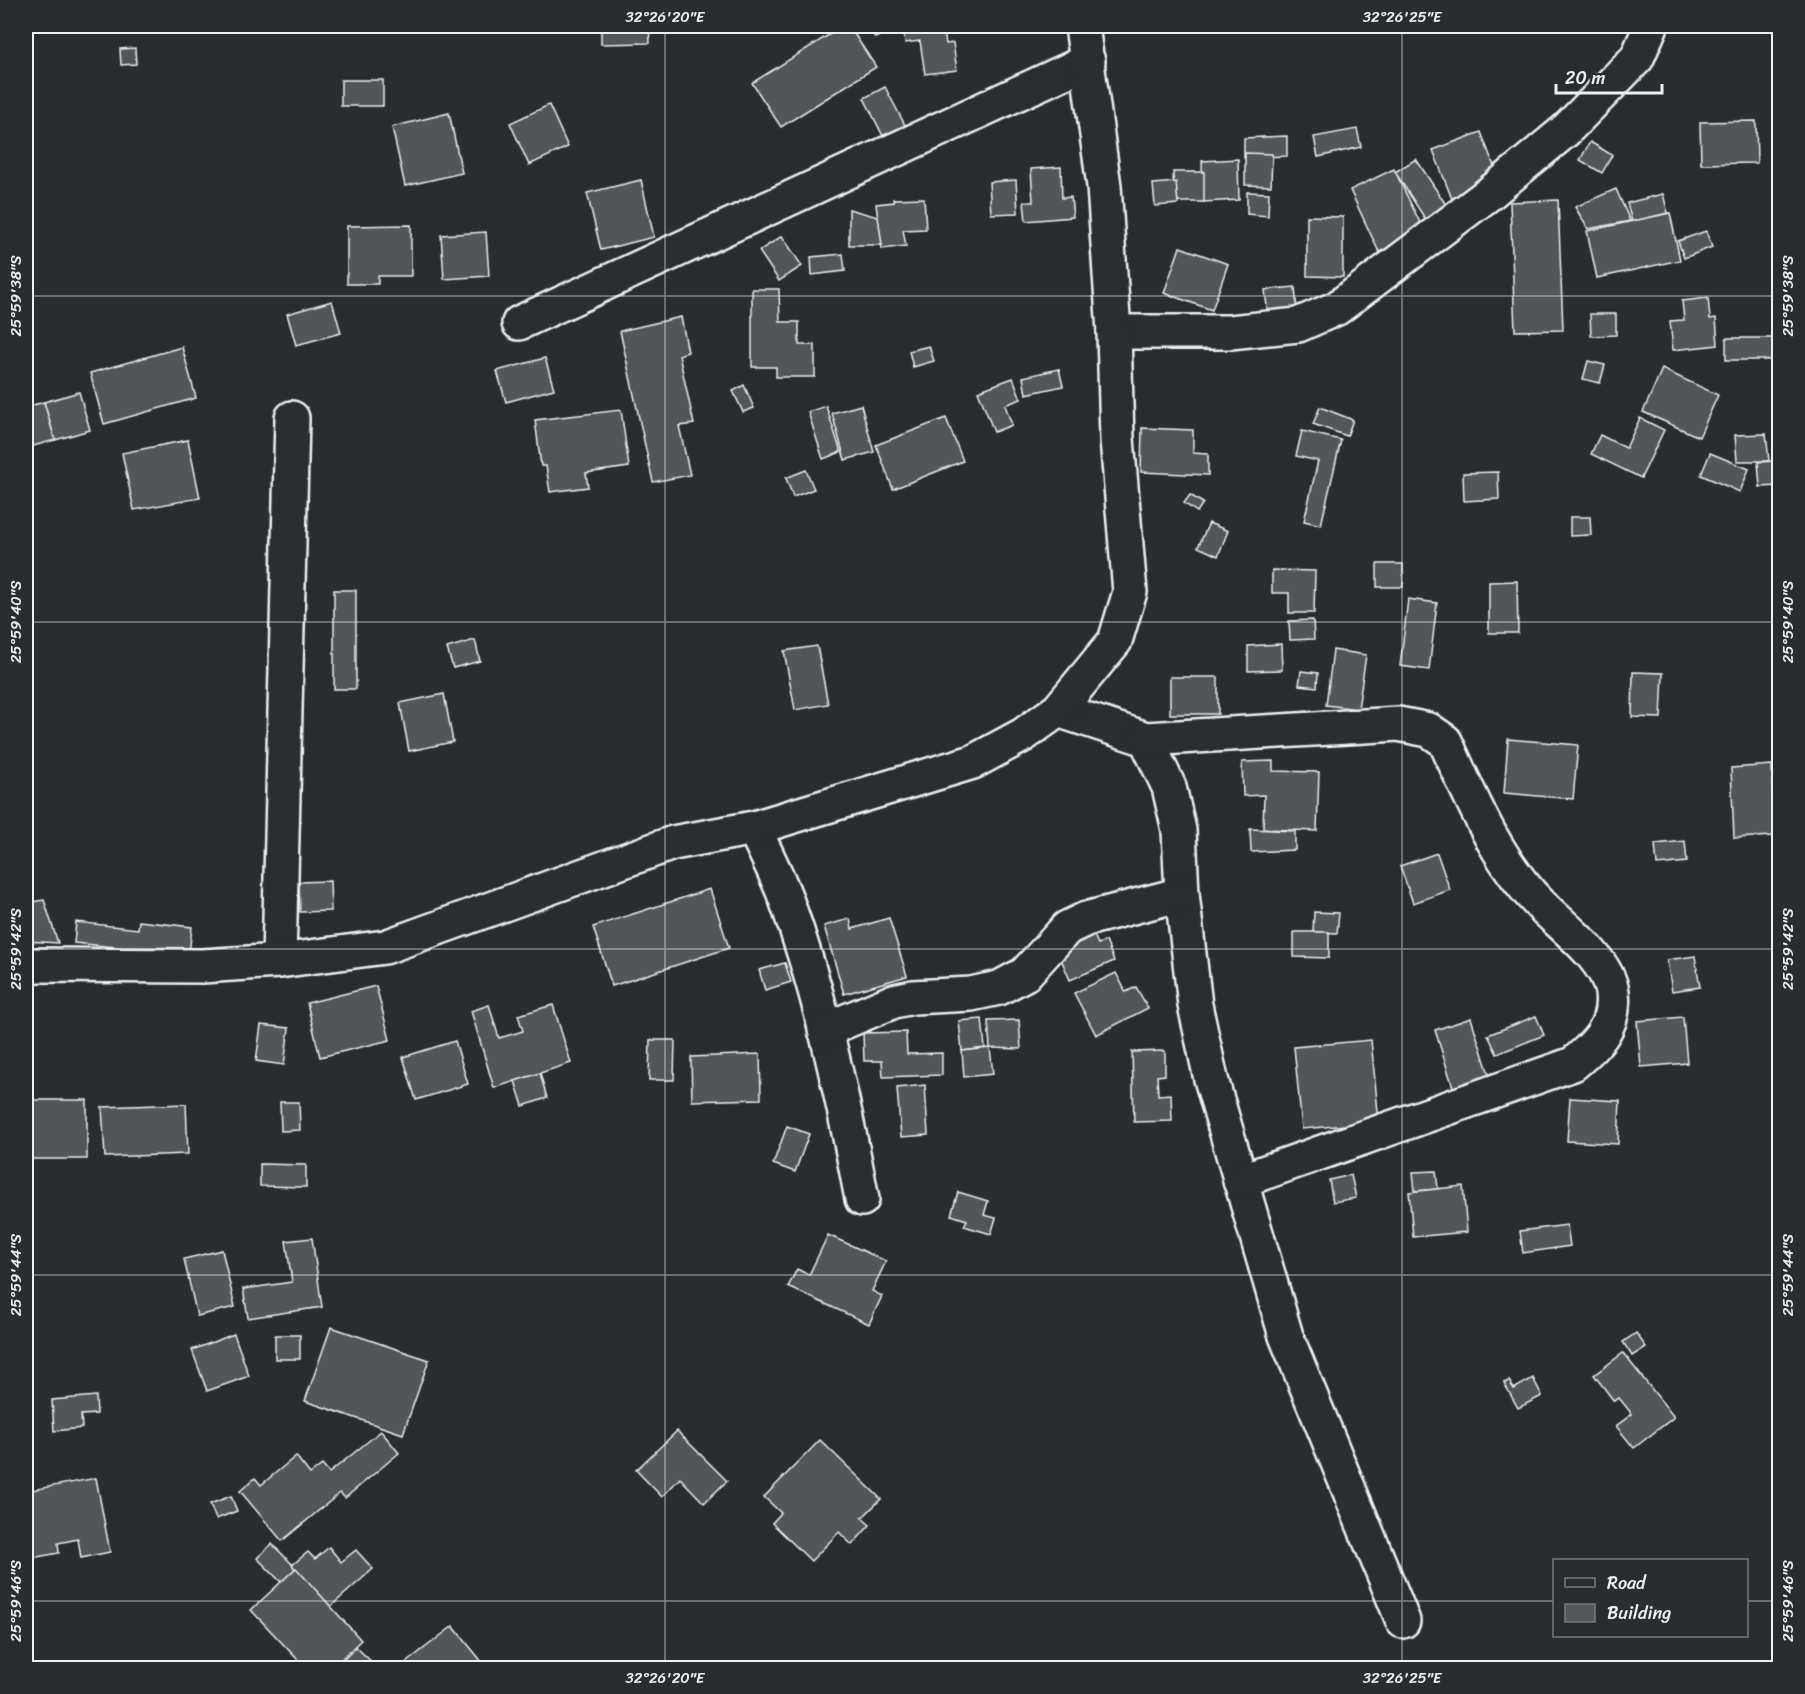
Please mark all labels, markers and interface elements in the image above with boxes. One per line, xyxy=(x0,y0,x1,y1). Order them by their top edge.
text: 32°26'20"E xyxy=(626,4,706,30)
text: 32°26'25"E xyxy=(1363,4,1443,30)
scale bar xyxy=(1556,57,1662,95)
text: 20 m xyxy=(1565,62,1605,94)
text: 25°59'38"S xyxy=(3,255,29,337)
text: 25°59'38"S xyxy=(1775,255,1801,337)
text: 25°59'40"S xyxy=(3,580,29,663)
text: 25°59'40"S xyxy=(1775,580,1801,663)
text: 25°59'42"S xyxy=(3,907,29,990)
text: 25°59'42"S xyxy=(1775,907,1801,990)
text: 25°59'44"S xyxy=(3,1233,29,1316)
text: 25°59'44"S xyxy=(1775,1233,1801,1316)
legend xyxy=(1553,1559,1748,1637)
text: 25°59'46"S xyxy=(3,1560,29,1642)
text: 25°59'46"S xyxy=(1775,1560,1801,1642)
text: Road xyxy=(1607,1567,1647,1599)
text: Building xyxy=(1607,1597,1671,1629)
text: 32°26'20"E xyxy=(626,1665,706,1691)
text: 32°26'25"E xyxy=(1363,1665,1443,1691)

